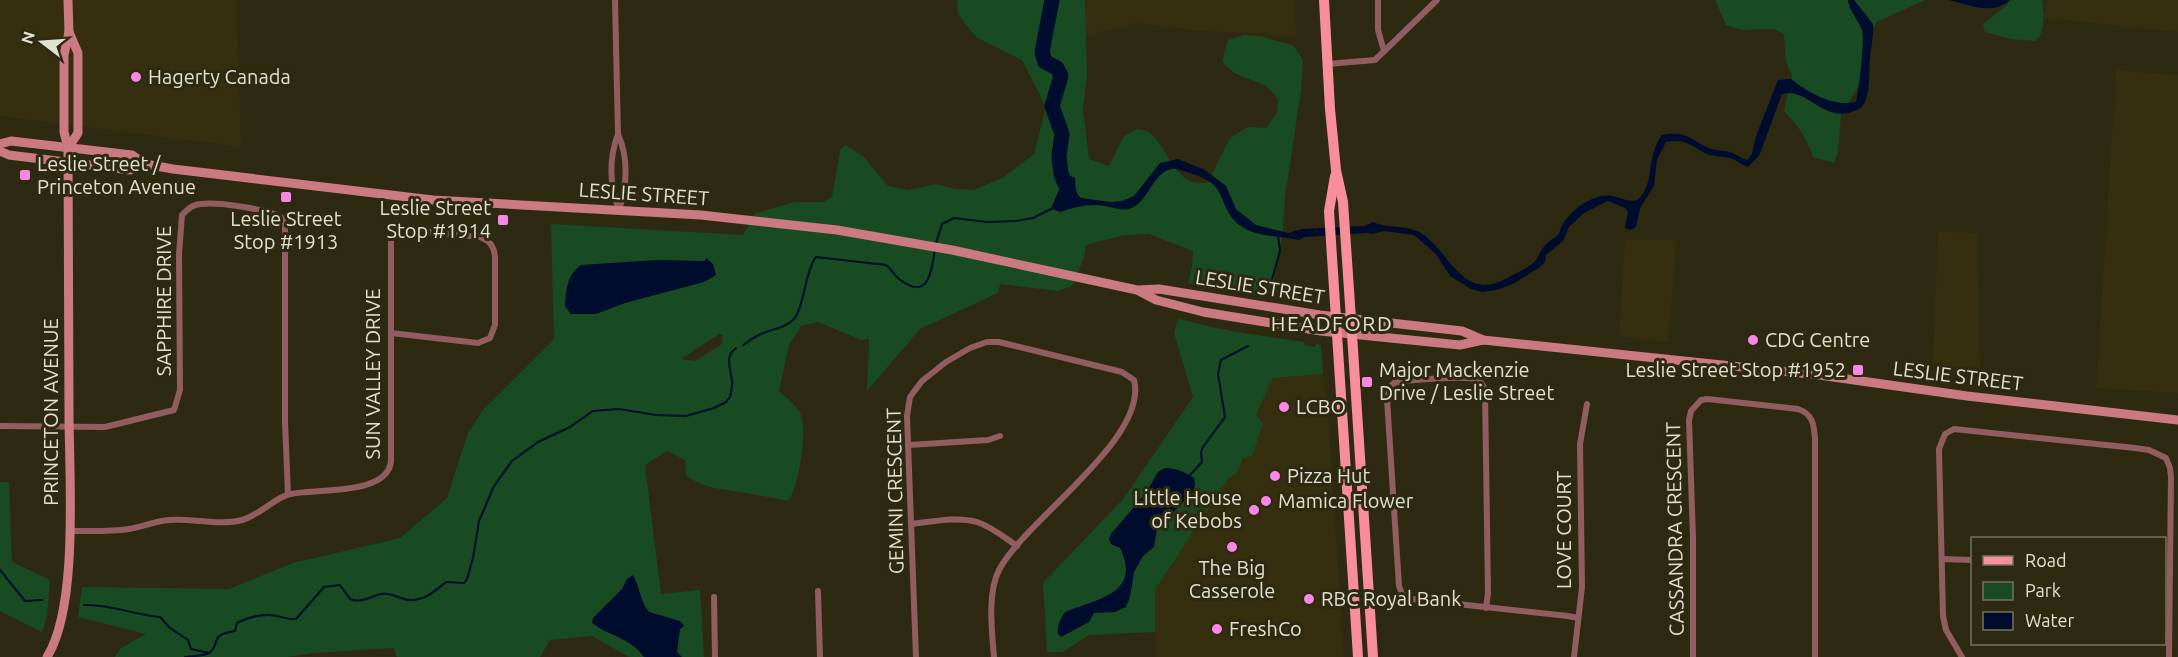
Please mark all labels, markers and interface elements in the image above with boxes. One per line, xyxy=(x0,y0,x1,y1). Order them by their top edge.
north arrow xyxy=(12,12,72,72)
text: N xyxy=(17,29,38,46)
place label: Hagerty Canada xyxy=(148,65,291,88)
marker: Hagerty Canada xyxy=(129,70,143,84)
place label: Leslie Street / Princeton Avenue xyxy=(37,152,196,198)
marker: Leslie Street / Princeton Avenue xyxy=(18,168,32,182)
street label: LESLIE STREET xyxy=(578,177,710,210)
marker: Leslie Street Stop #1913 xyxy=(279,190,293,204)
place label: Leslie Street Stop #1914 xyxy=(380,196,491,242)
place label: Leslie Street Stop #1913 xyxy=(230,207,342,253)
marker: Leslie Street Stop #1914 xyxy=(496,213,510,227)
street label: SAPPHIRE DRIVE xyxy=(152,226,175,376)
street label: LESLIE STREET xyxy=(1194,265,1326,308)
street label: SUN VALLEY DRIVE xyxy=(361,288,384,460)
district label: HEADFORD xyxy=(1271,311,1393,335)
street label: PRINCETON AVENUE xyxy=(39,318,62,506)
place label: CDG Centre xyxy=(1765,328,1870,351)
marker: CDG Centre xyxy=(1746,333,1760,347)
street label: LESLIE STREET xyxy=(1892,356,2024,395)
place label: Major Mackenzie Drive / Leslie Street xyxy=(1379,358,1554,404)
place label: Leslie Street Stop #1952 xyxy=(1625,358,1846,381)
marker: Leslie Street Stop #1952 xyxy=(1851,363,1865,377)
marker: Major Mackenzie Drive / Leslie Street xyxy=(1360,375,1374,389)
place label: LCBO xyxy=(1296,395,1346,418)
marker: LCBO xyxy=(1277,400,1291,414)
street label: GEMINI CRESCENT xyxy=(882,408,907,574)
street label: CASSANDRA CRESCENT xyxy=(1661,422,1688,636)
place label: Pizza Hut xyxy=(1287,464,1370,487)
marker: Pizza Hut xyxy=(1268,469,1282,483)
street label: LOVE COURT xyxy=(1552,471,1575,589)
place label: Little House of Kebobs xyxy=(1134,486,1242,532)
place label: Mamica Flower xyxy=(1278,489,1414,512)
marker: Mamica Flower xyxy=(1259,494,1273,508)
marker: Little House of Kebobs xyxy=(1247,503,1261,517)
legend xyxy=(1971,537,2166,645)
marker: The Big Casserole xyxy=(1225,540,1239,554)
text: Road xyxy=(2025,550,2067,570)
place label: The Big Casserole xyxy=(1189,556,1275,602)
text: Park xyxy=(2025,580,2061,600)
place label: RBC Royal Bank xyxy=(1321,587,1461,610)
marker: RBC Royal Bank xyxy=(1302,592,1316,606)
text: Water xyxy=(2025,610,2075,630)
place label: FreshCo xyxy=(1229,617,1302,640)
marker: FreshCo xyxy=(1210,622,1224,636)

